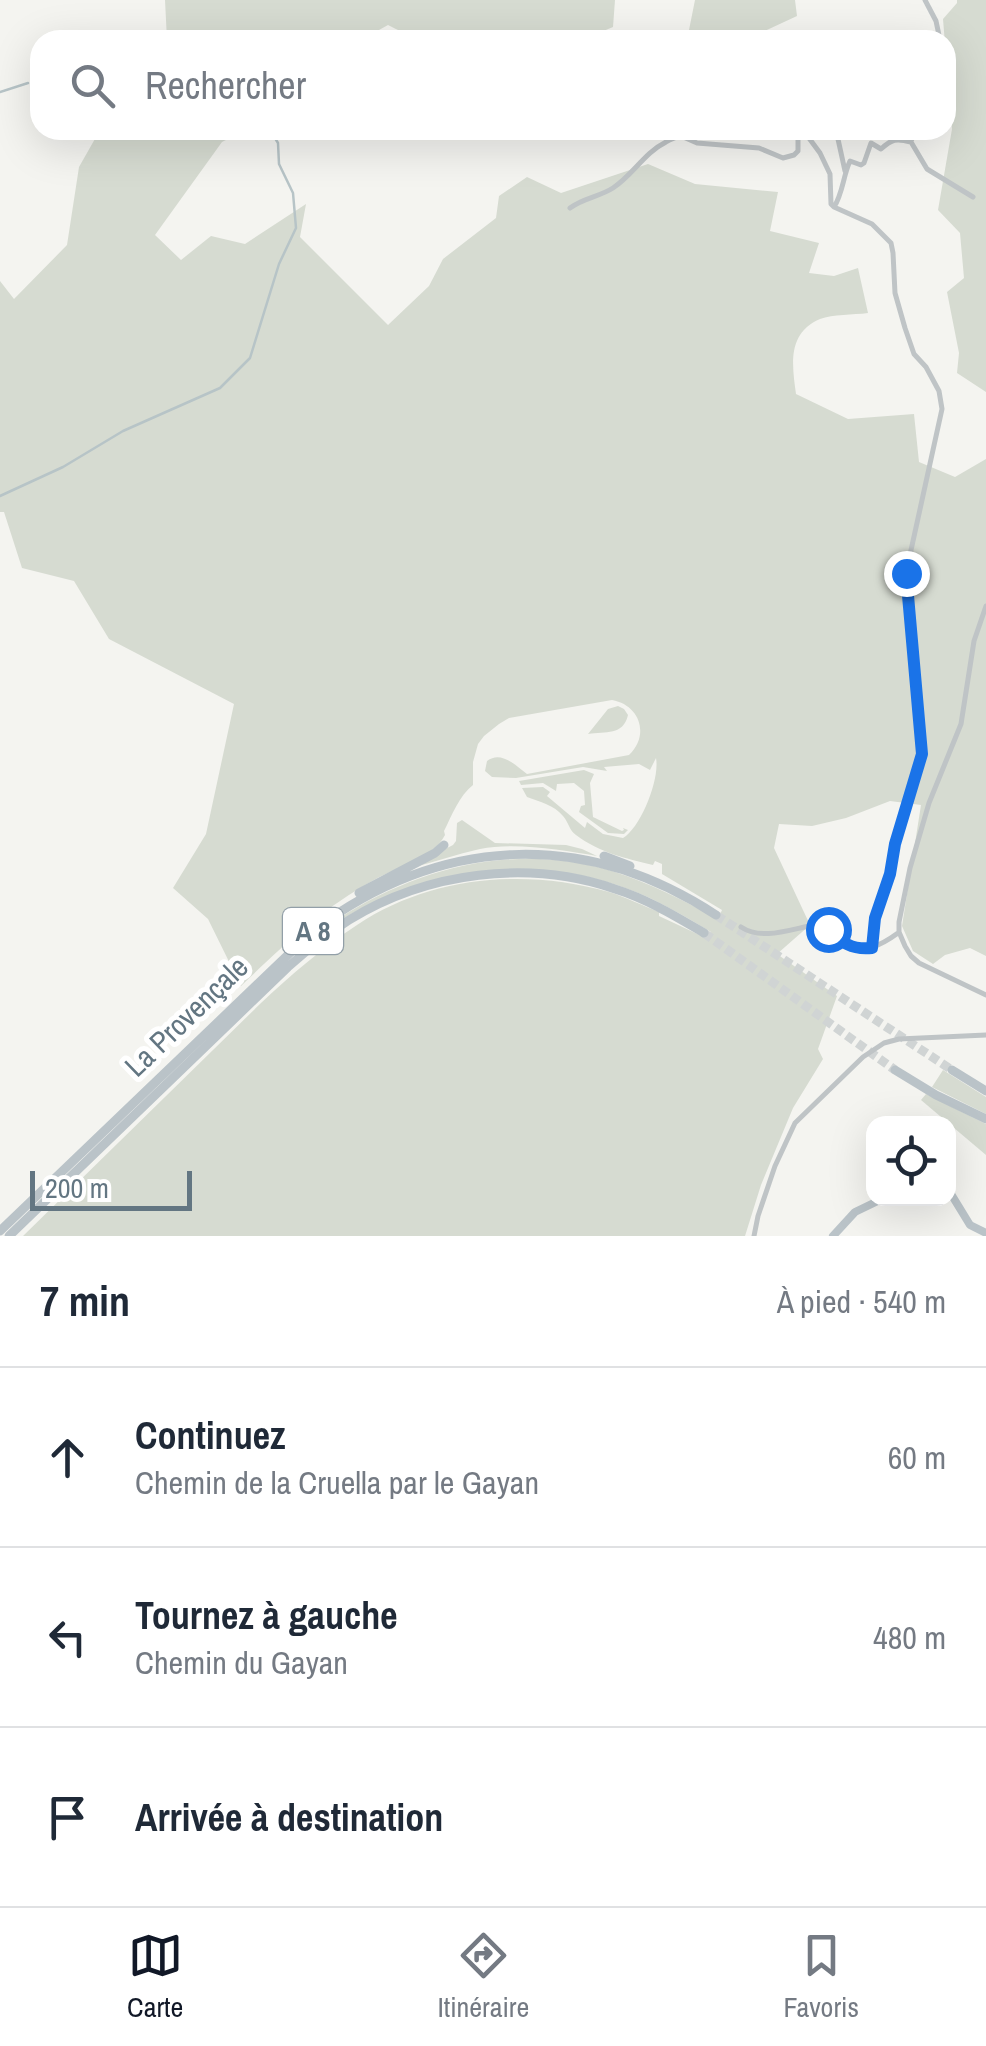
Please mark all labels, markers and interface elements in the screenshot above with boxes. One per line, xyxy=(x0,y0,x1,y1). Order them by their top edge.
search box xyxy=(30,30,956,140)
icon: search xyxy=(65,58,120,113)
text: Rechercher xyxy=(145,60,306,111)
route end xyxy=(884,551,930,597)
route start xyxy=(806,907,852,953)
road number: A 8 xyxy=(283,908,343,954)
street label: La Provençale xyxy=(116,947,256,1085)
map controls xyxy=(866,1116,956,1206)
button: locate xyxy=(866,1116,956,1206)
scale bar xyxy=(30,1166,192,1210)
text: 200 m xyxy=(45,1169,109,1207)
text: 7 min xyxy=(40,1273,130,1329)
text: À pied · 540 m xyxy=(777,1280,946,1323)
text: Continuez xyxy=(135,1410,286,1461)
icon: ahead xyxy=(40,1430,95,1485)
text: 60 m xyxy=(888,1436,946,1479)
text: Chemin de la Cruella par le Gayan xyxy=(135,1461,539,1504)
text: Tournez à gauche xyxy=(135,1590,398,1641)
icon: left xyxy=(40,1610,95,1665)
text: 480 m xyxy=(873,1616,946,1659)
text: Chemin du Gayan xyxy=(135,1641,348,1684)
icon: arrive xyxy=(40,1790,95,1845)
text: Arrivée à destination xyxy=(135,1792,443,1843)
tab: Carte xyxy=(127,1928,183,2026)
tab: Itinéraire xyxy=(437,1928,529,2026)
tab: Favoris xyxy=(783,1928,859,2026)

